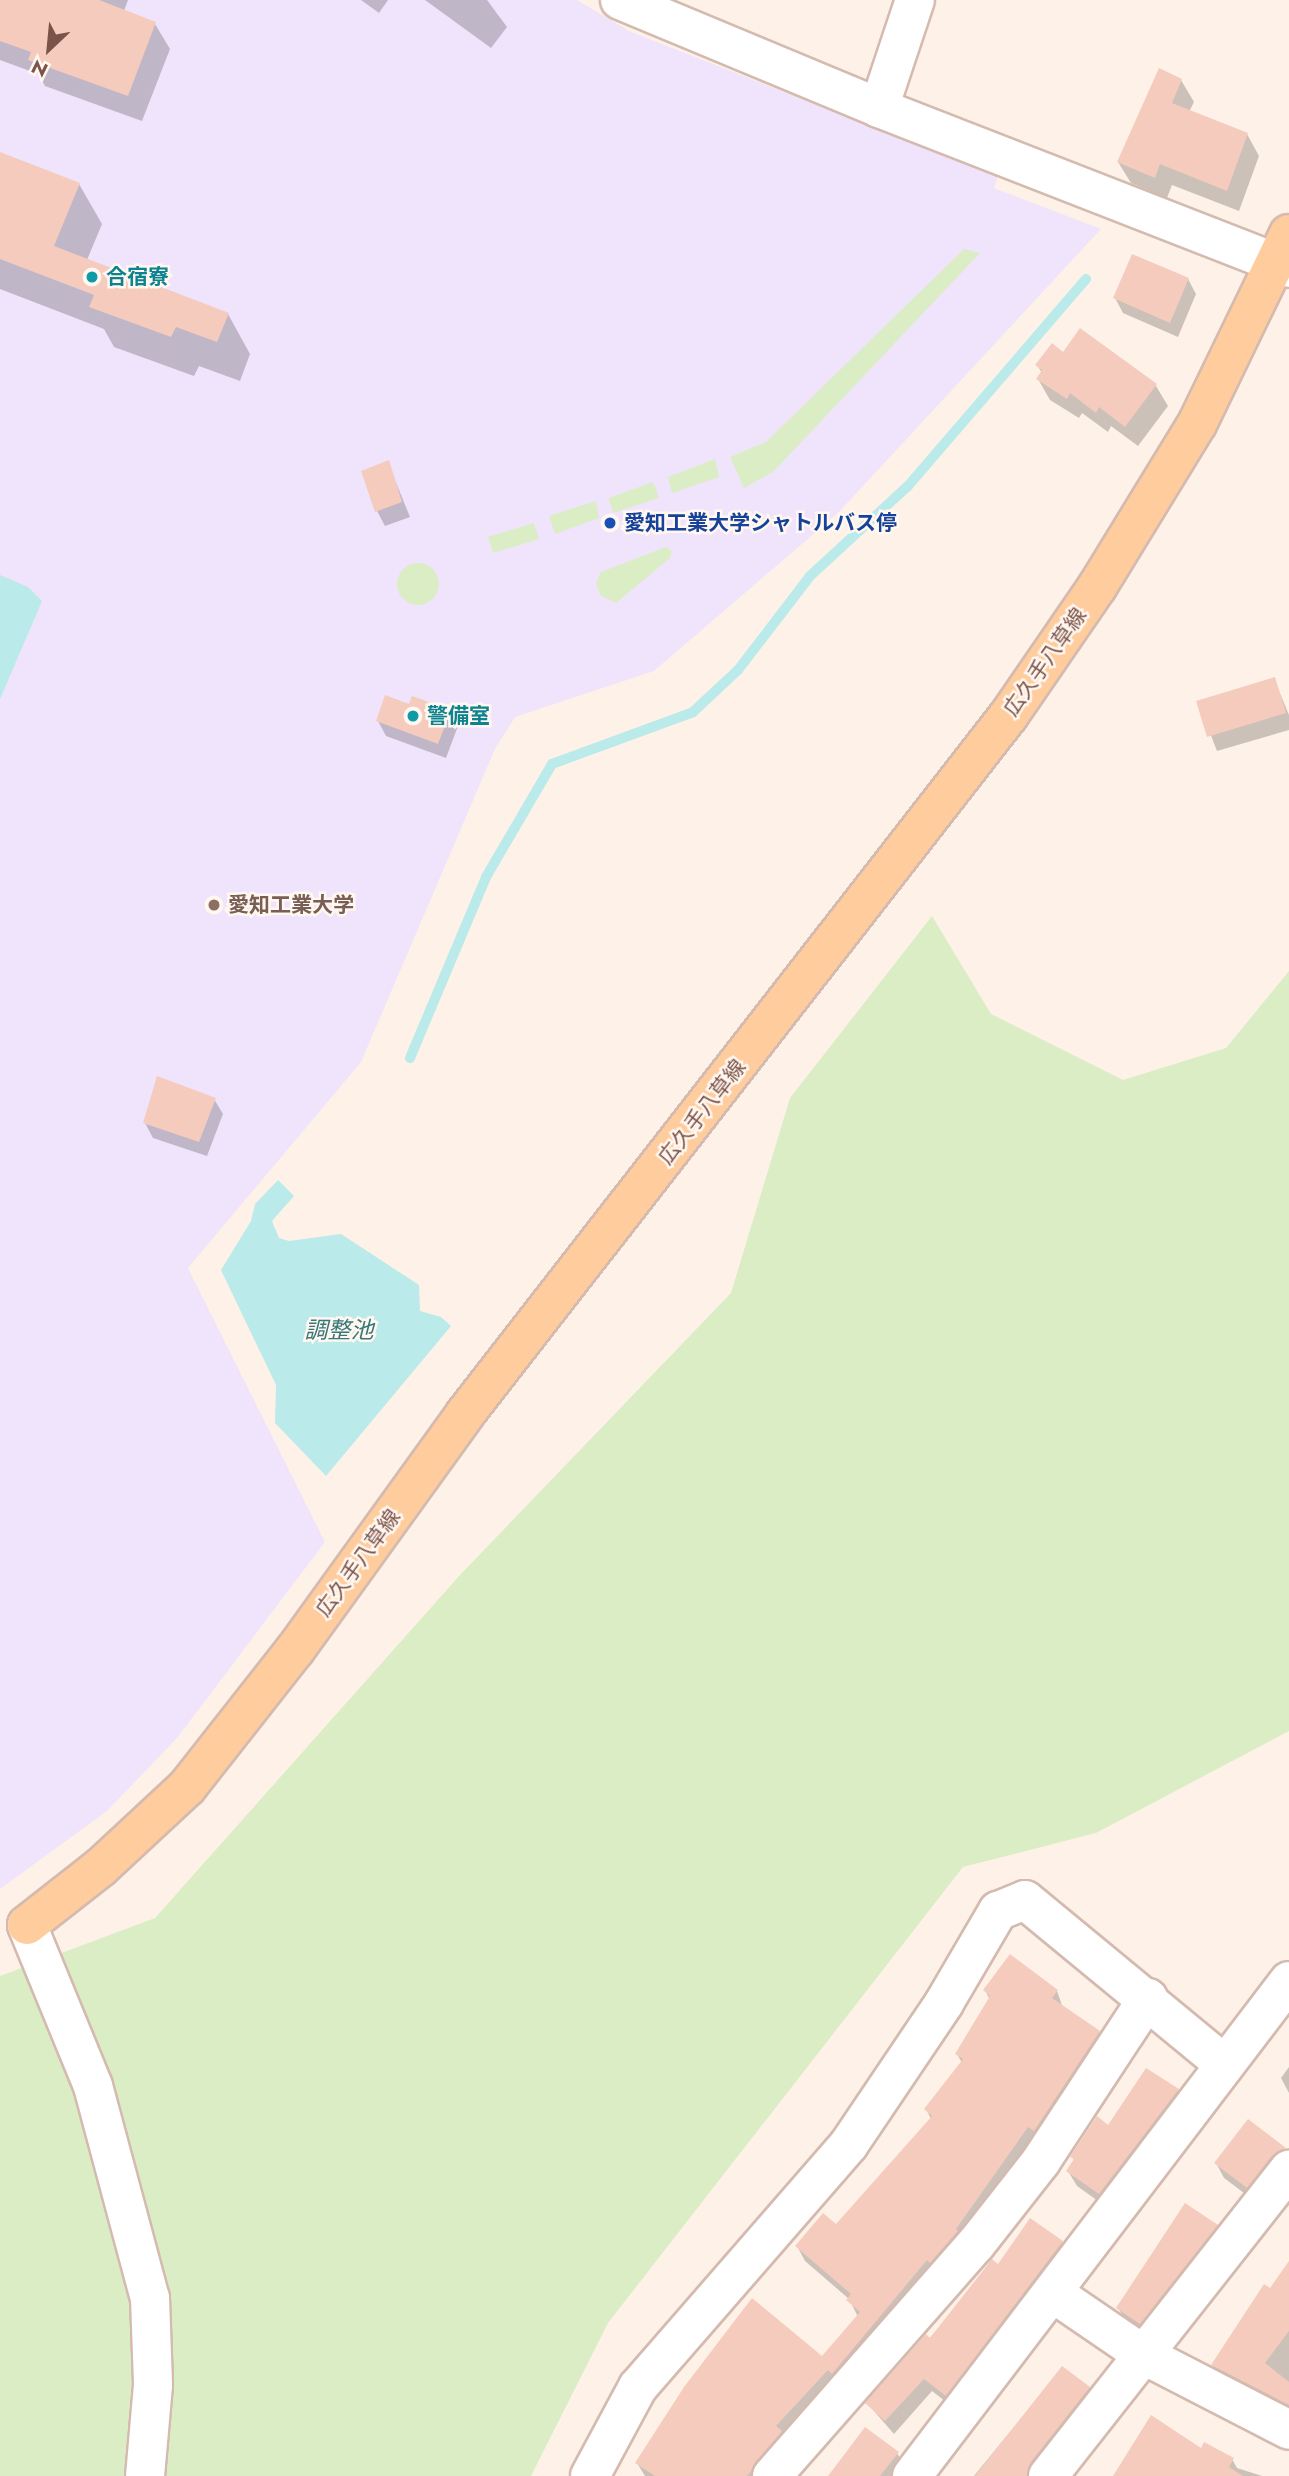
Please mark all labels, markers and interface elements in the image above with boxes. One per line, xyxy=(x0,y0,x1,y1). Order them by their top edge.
north arrow xyxy=(14,14,84,84)
text: N xyxy=(27,53,52,84)
place label: 合宿寮 xyxy=(106,264,169,290)
marker: 合宿寮 xyxy=(84,269,100,285)
place label: 愛知工業大学シャトルバス停 xyxy=(624,510,897,536)
marker: 愛知工業大学シャトルバス停 xyxy=(602,515,618,531)
street label: 広久手八草線 xyxy=(999,603,1091,721)
place label: 警備室 xyxy=(427,703,490,729)
marker: 警備室 xyxy=(405,708,421,724)
place label: 愛知工業大学 xyxy=(228,892,354,918)
marker: 愛知工業大学 xyxy=(206,897,222,913)
street label: 広久手八草線 xyxy=(653,1055,751,1169)
water label: 調整池 xyxy=(305,1316,373,1344)
street label: 広久手八草線 xyxy=(311,1505,405,1621)

